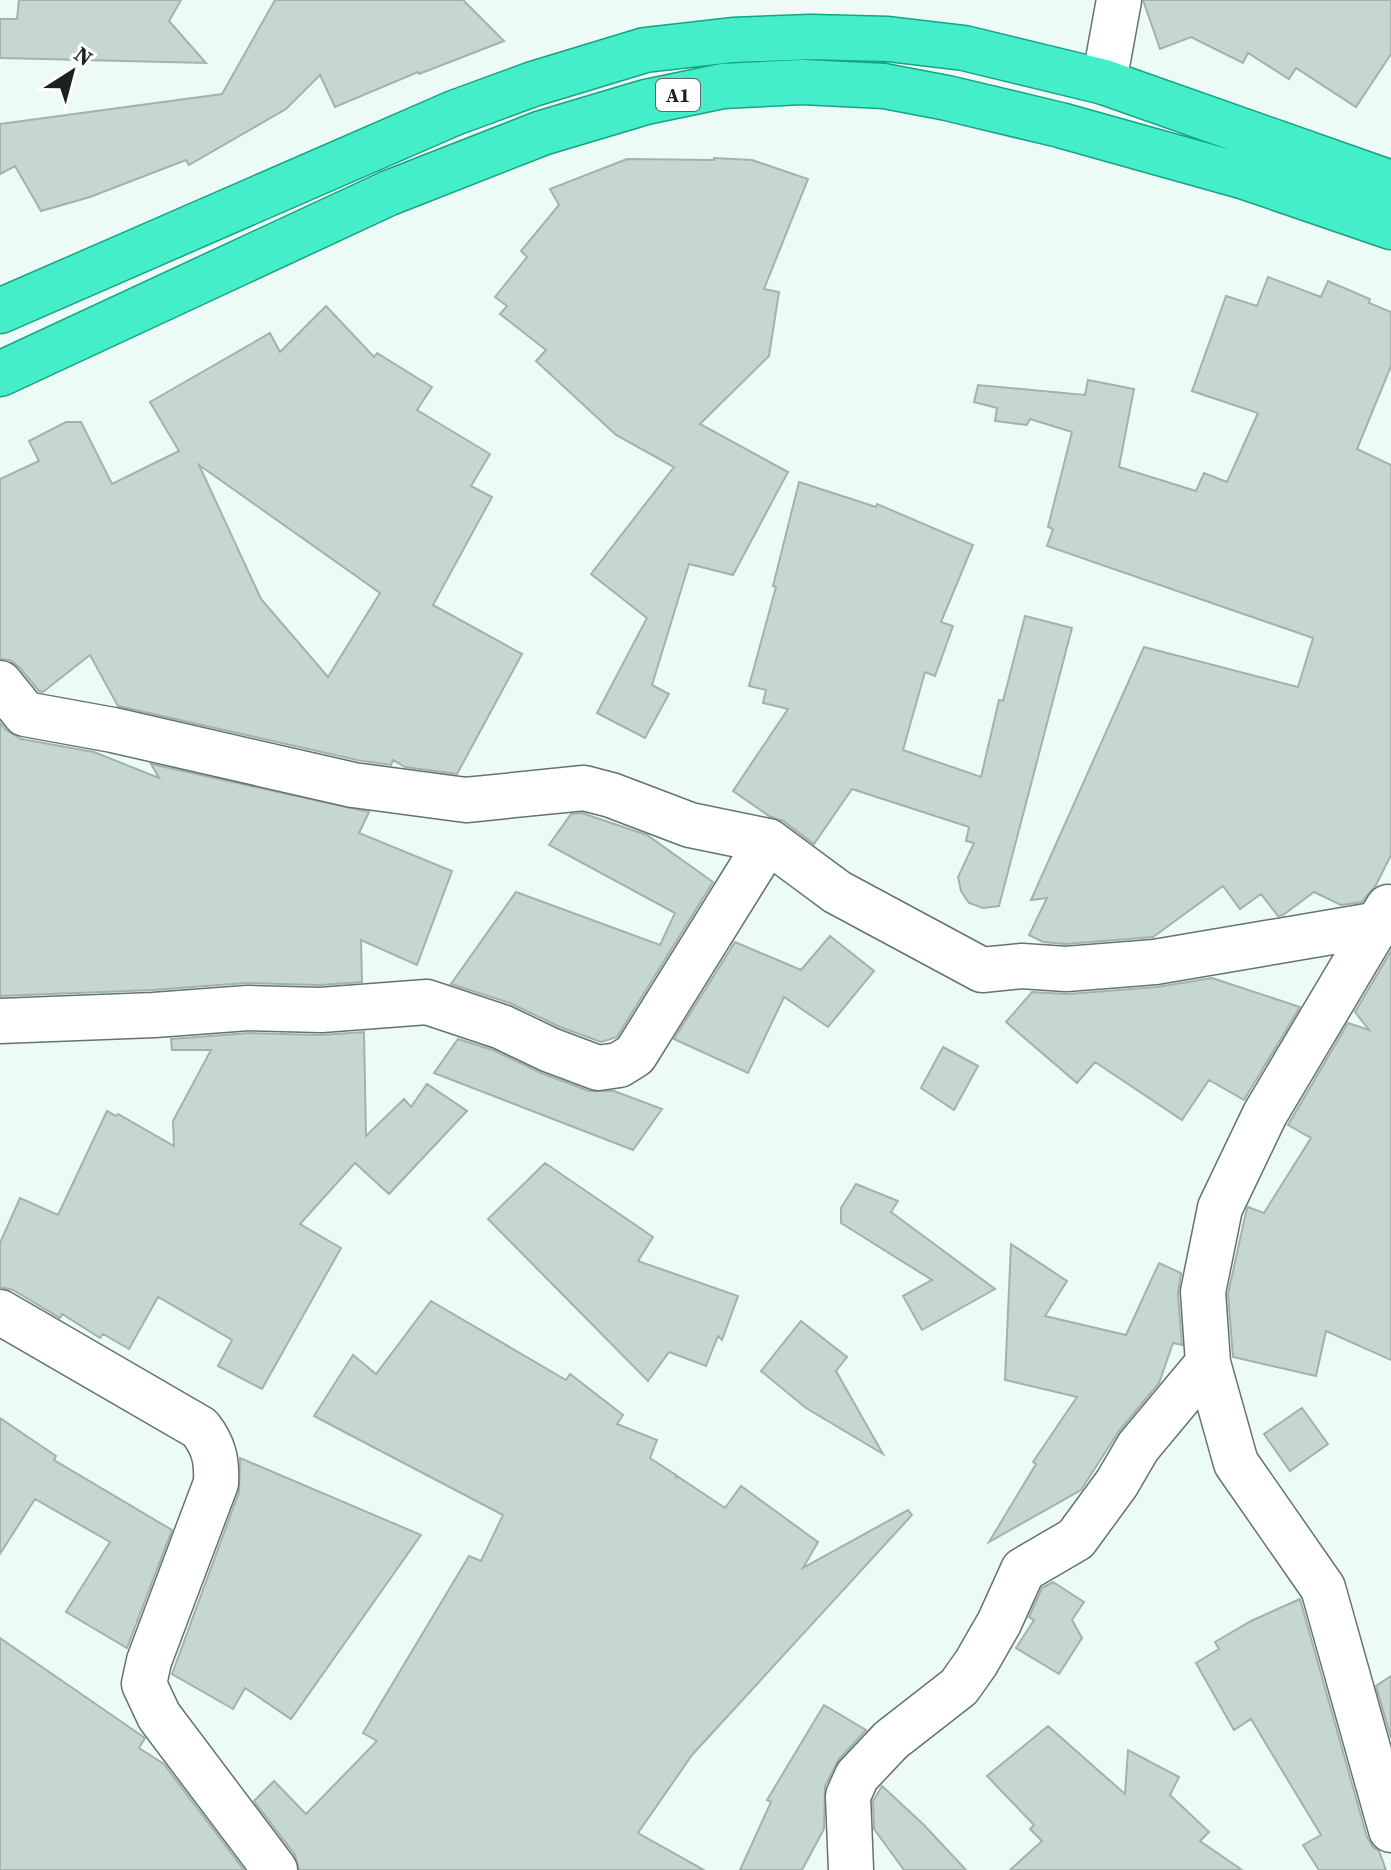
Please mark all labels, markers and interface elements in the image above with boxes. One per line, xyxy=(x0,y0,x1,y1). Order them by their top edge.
north arrow xyxy=(32,32,112,112)
text: N xyxy=(68,39,99,73)
road number: A1 xyxy=(656,79,700,111)

